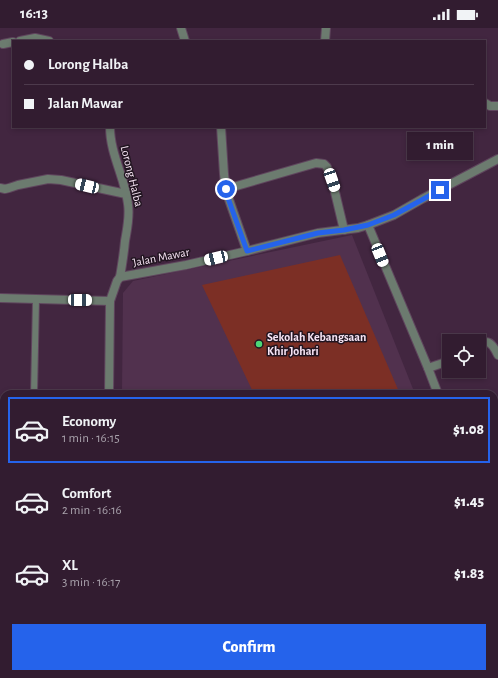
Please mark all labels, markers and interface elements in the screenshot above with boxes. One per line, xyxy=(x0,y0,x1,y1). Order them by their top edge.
text: 16:13 xyxy=(20,6,48,21)
text: Lorong Halba xyxy=(48,57,128,72)
text: Jalan Mawar xyxy=(48,96,123,111)
callout: 1 min xyxy=(407,132,473,160)
text: 1 min xyxy=(426,139,454,152)
street label: Lorong Halba xyxy=(119,144,145,208)
car xyxy=(322,167,342,193)
car xyxy=(74,177,100,195)
route start xyxy=(217,180,235,198)
route end xyxy=(431,181,449,199)
car xyxy=(370,242,390,268)
street label: Jalan Mawar xyxy=(132,246,190,268)
car xyxy=(203,249,229,267)
car xyxy=(68,294,92,306)
place label: Sekolah Kebangsaan Khir Johari xyxy=(267,331,366,357)
map controls xyxy=(442,334,486,378)
button: locate xyxy=(442,334,486,378)
marker: Sekolah Kebangsaan Khir Johari xyxy=(254,339,264,349)
icon: car xyxy=(14,412,50,448)
text: Economy xyxy=(62,414,116,429)
text: $1.08 xyxy=(453,422,484,437)
text: 1 min · 16:15 xyxy=(62,432,120,445)
icon: car xyxy=(14,484,50,520)
text: Comfort xyxy=(62,486,111,501)
text: $1.45 xyxy=(454,494,484,509)
text: 2 min · 16:16 xyxy=(62,504,122,517)
icon: car xyxy=(14,556,50,592)
text: XL xyxy=(62,558,78,573)
text: $1.83 xyxy=(454,566,484,581)
text: 3 min · 16:17 xyxy=(62,576,120,589)
button: Confirm xyxy=(12,624,486,670)

